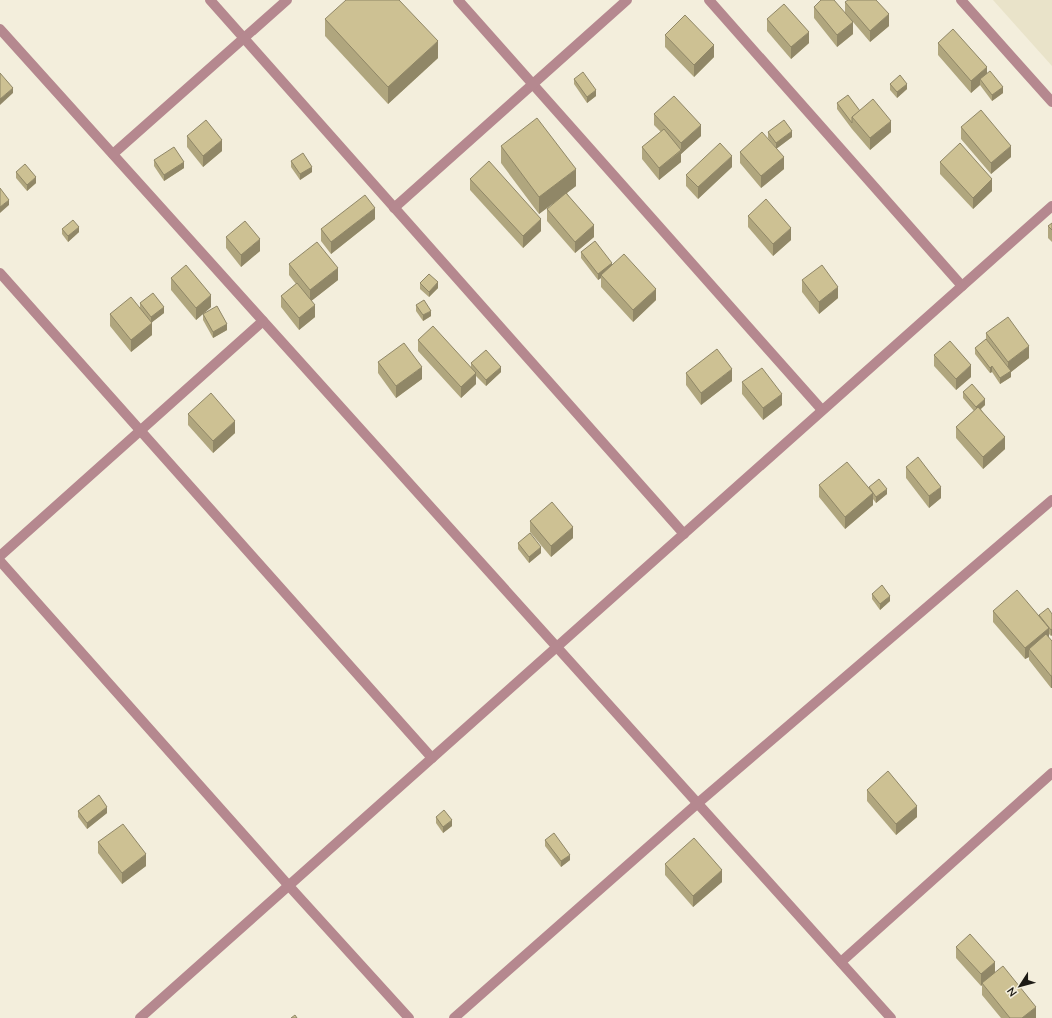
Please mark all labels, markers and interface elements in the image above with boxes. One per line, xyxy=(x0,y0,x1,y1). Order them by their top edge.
north arrow xyxy=(1000,966,1040,1006)
text: N xyxy=(1004,984,1020,999)

